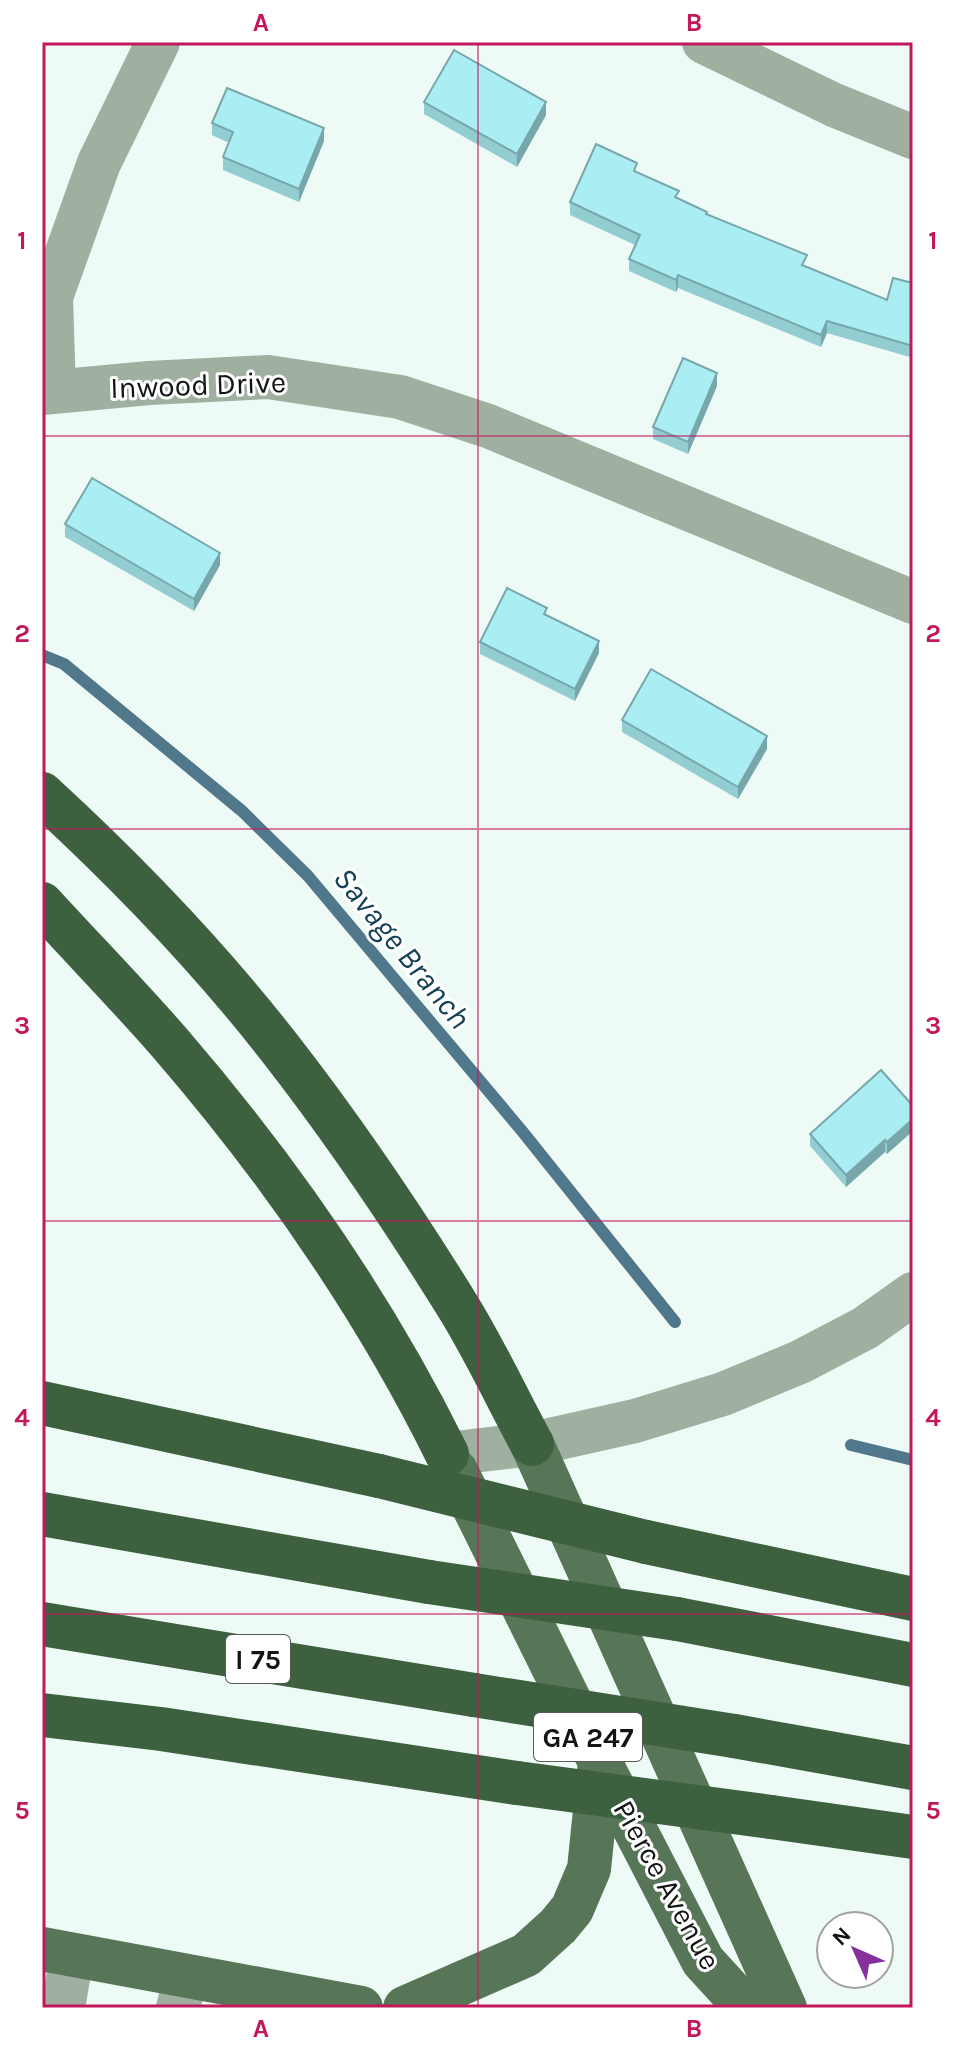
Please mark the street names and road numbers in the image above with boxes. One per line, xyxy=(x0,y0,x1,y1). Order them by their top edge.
street label: Inwood Drive xyxy=(109,364,287,406)
road number: I 75 xyxy=(226,1635,290,1683)
road number: GA 247 xyxy=(534,1713,642,1761)
street label: Pierce Avenue xyxy=(606,1794,728,1976)

